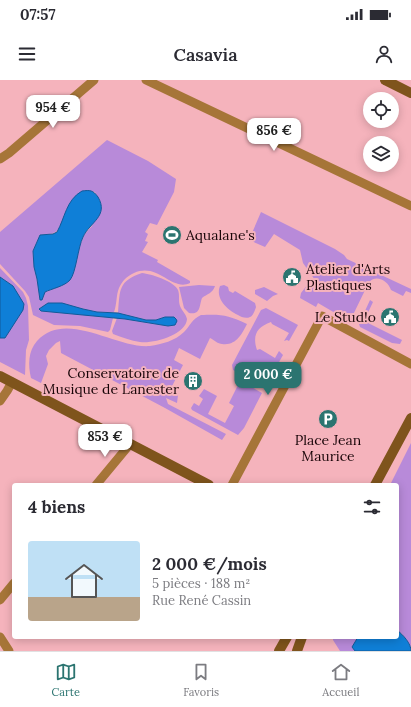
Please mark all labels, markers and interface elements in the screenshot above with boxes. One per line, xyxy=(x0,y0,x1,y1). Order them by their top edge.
text: 07:57 xyxy=(20,5,55,24)
icon: menu xyxy=(16,43,38,65)
text: Casavia xyxy=(173,43,238,66)
icon: person xyxy=(373,43,395,65)
map controls xyxy=(363,92,399,172)
button: locate xyxy=(363,92,399,128)
pin: 954 € xyxy=(25,95,81,129)
text: 954 € xyxy=(35,99,71,116)
pin: 856 € xyxy=(246,118,302,152)
text: 856 € xyxy=(256,122,292,139)
button: layers xyxy=(363,136,399,172)
sports icon: Aqualane's xyxy=(161,224,183,246)
place label: Aqualane's xyxy=(185,226,255,244)
place label: Atelier d'Arts Plastiques xyxy=(305,260,390,294)
public building icon: Atelier d'Arts Plastiques xyxy=(281,266,303,288)
public building icon: Le Stud!o xyxy=(379,306,401,328)
place label: Le Stud!o xyxy=(315,308,376,326)
pin: 2 000 € xyxy=(231,362,305,396)
place label: Conservatoire de Musique de Lanester xyxy=(43,364,179,398)
text: 2 000 € xyxy=(243,366,293,383)
building icon: Conservatoire de Musique de Lanester xyxy=(182,370,204,392)
parking icon: Place Jean Maurice xyxy=(317,408,339,430)
pin: 853 € xyxy=(77,424,133,458)
text: 853 € xyxy=(87,428,123,445)
place label: Place Jean Maurice xyxy=(295,431,362,465)
text: 4 biens xyxy=(28,496,85,518)
icon: filters xyxy=(361,496,383,518)
text: 2 000 €/mois xyxy=(152,553,267,575)
icon: home xyxy=(60,557,108,605)
text: 5 pièces · 188 m² xyxy=(152,575,250,592)
text: Rue René Cassin xyxy=(152,592,251,609)
tab: Carte xyxy=(52,661,80,699)
tab: Favoris xyxy=(183,661,219,699)
tab: Accueil xyxy=(322,661,359,699)

